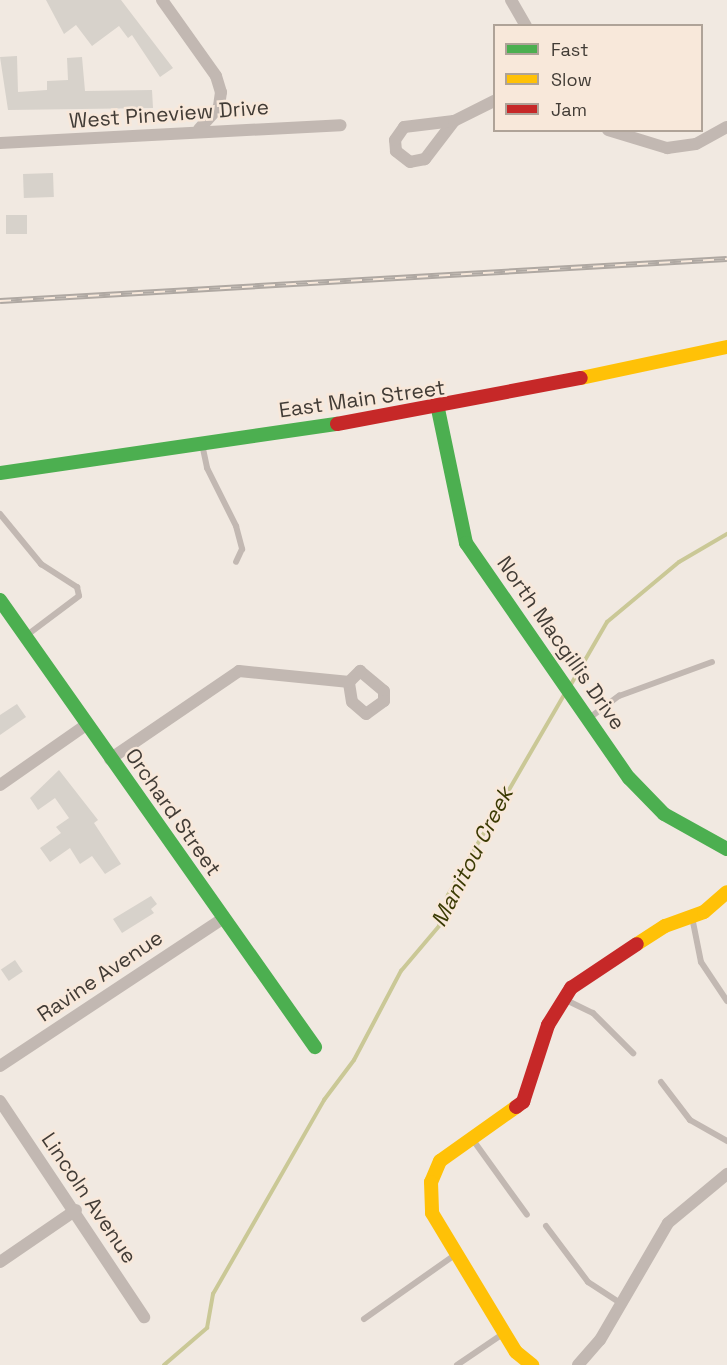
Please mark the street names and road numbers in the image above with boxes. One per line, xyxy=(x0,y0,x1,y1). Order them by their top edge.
street label: West Pineview Drive xyxy=(68,94,270,134)
street label: East Main Street xyxy=(277,375,447,423)
street label: North Macgillis Drive xyxy=(492,551,630,735)
street label: Orchard Street xyxy=(120,743,226,881)
street label: Ravine Avenue xyxy=(32,925,168,1027)
street label: Lincoln Avenue xyxy=(36,1128,142,1268)

